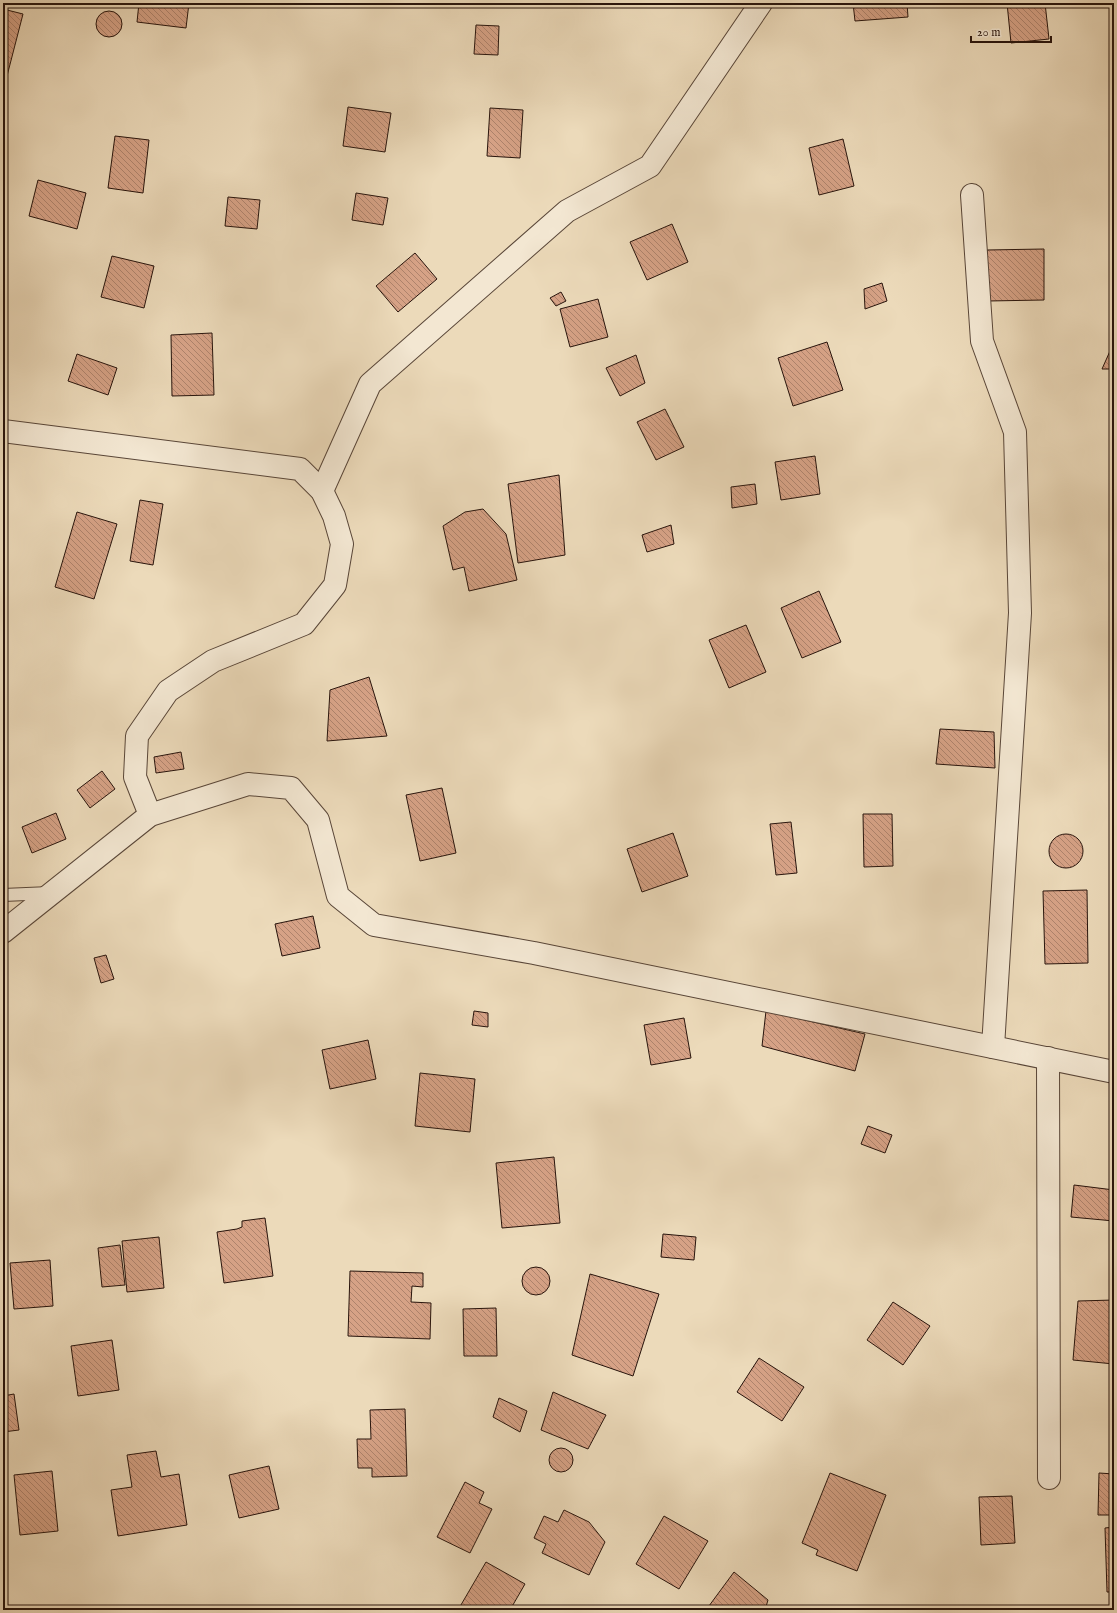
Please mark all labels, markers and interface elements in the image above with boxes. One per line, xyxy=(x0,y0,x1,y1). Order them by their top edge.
scale bar xyxy=(971,18,1051,44)
text: 20 m xyxy=(977,25,1000,40)

